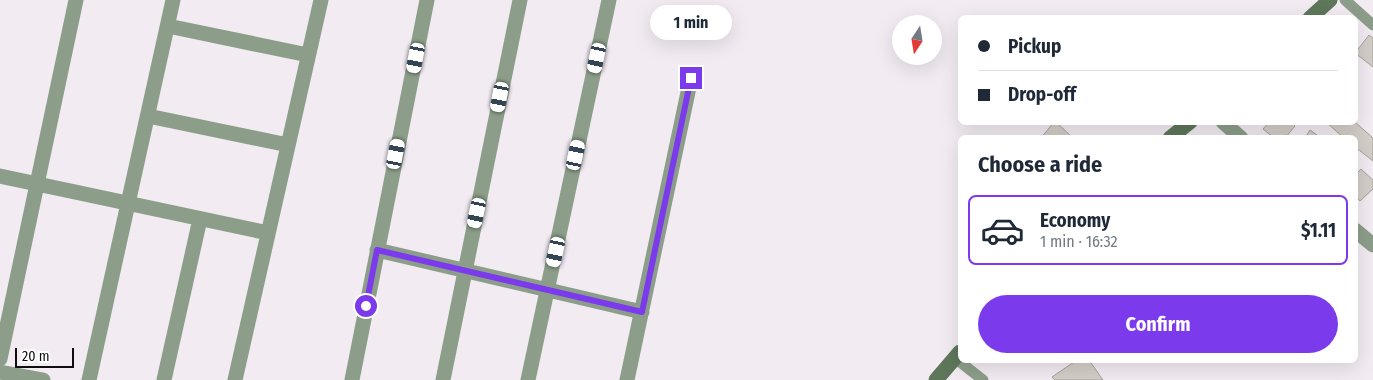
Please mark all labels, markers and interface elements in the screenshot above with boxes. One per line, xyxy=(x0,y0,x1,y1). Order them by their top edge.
callout: 1 min xyxy=(650,5,732,40)
text: 1 min xyxy=(674,13,708,32)
north arrow xyxy=(892,15,942,65)
map controls xyxy=(892,15,942,65)
text: Pickup xyxy=(1008,35,1061,58)
car xyxy=(405,42,426,74)
car xyxy=(586,42,607,74)
route end xyxy=(680,67,702,89)
car xyxy=(489,81,510,113)
text: Drop-off xyxy=(1008,83,1076,106)
car xyxy=(385,138,406,170)
car xyxy=(565,139,586,171)
text: Choose a ride xyxy=(978,151,1102,178)
car xyxy=(466,197,487,229)
icon: car xyxy=(980,208,1025,253)
text: Economy xyxy=(1040,209,1110,232)
text: $1.11 xyxy=(1301,219,1336,242)
text: 1 min · 16:32 xyxy=(1040,232,1118,251)
car xyxy=(545,236,566,268)
route start xyxy=(355,295,377,317)
button: Confirm xyxy=(978,295,1338,353)
scale bar xyxy=(15,345,74,368)
text: 20 m xyxy=(22,348,50,365)

